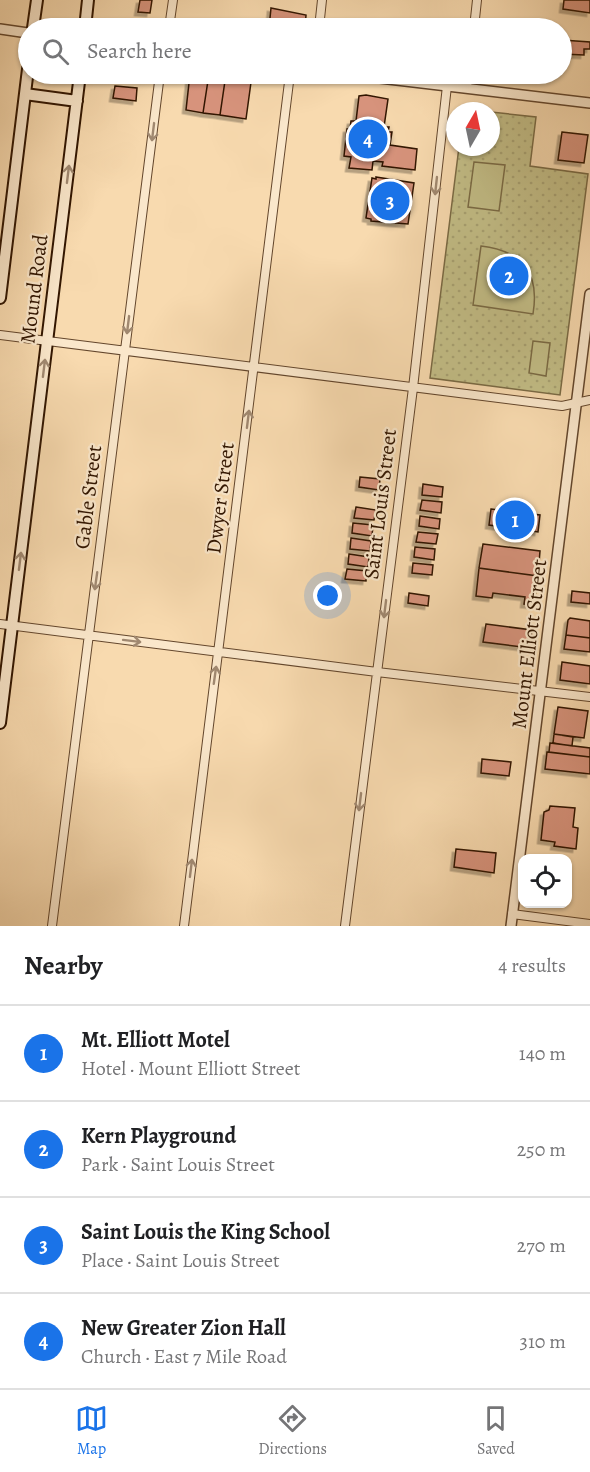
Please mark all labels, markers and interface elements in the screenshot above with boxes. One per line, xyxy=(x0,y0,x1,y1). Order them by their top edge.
search box xyxy=(18,18,572,84)
icon: search xyxy=(39,35,72,68)
text: Search here xyxy=(87,36,192,66)
north arrow xyxy=(446,102,500,156)
pin: 4 xyxy=(348,116,388,162)
one-way arrow xyxy=(147,121,158,141)
one-way arrow xyxy=(62,165,73,184)
one-way arrow xyxy=(430,175,441,195)
pin: 3 xyxy=(370,178,410,224)
street label: Mound Road xyxy=(13,232,55,345)
pin: 2 xyxy=(490,254,528,298)
one-way arrow xyxy=(122,315,133,334)
one-way arrow xyxy=(39,358,50,378)
one-way arrow xyxy=(242,409,253,429)
street label: Saint Louis Street xyxy=(357,427,403,581)
street label: Dwyer Street xyxy=(199,441,241,555)
street label: Gable Street xyxy=(68,443,108,551)
pin: 1 xyxy=(496,498,534,542)
one-way arrow xyxy=(15,552,26,572)
street label: Mount Elliott Street xyxy=(505,558,553,730)
one-way arrow xyxy=(90,571,101,590)
your location xyxy=(313,581,342,610)
one-way arrow xyxy=(379,598,390,618)
one-way arrow xyxy=(122,636,142,647)
one-way arrow xyxy=(210,665,221,685)
one-way arrow xyxy=(355,792,366,811)
map controls xyxy=(518,854,572,908)
button: locate xyxy=(518,854,572,908)
one-way arrow xyxy=(186,859,197,878)
text: Nearby xyxy=(24,948,103,983)
text: 4 results xyxy=(498,952,566,979)
text: Mt. Elliott Motel xyxy=(81,1025,230,1055)
text: 1 xyxy=(40,1040,47,1067)
text: 140 m xyxy=(519,1040,566,1067)
text: Hotel · Mount Elliott Street xyxy=(81,1055,300,1082)
text: Kern Playground xyxy=(81,1121,236,1151)
text: 2 xyxy=(39,1136,48,1163)
text: 250 m xyxy=(517,1136,566,1163)
text: Park · Saint Louis Street xyxy=(81,1151,275,1178)
text: Saint Louis the King School xyxy=(81,1217,330,1247)
text: 3 xyxy=(39,1232,48,1259)
text: 270 m xyxy=(517,1232,566,1259)
text: Place · Saint Louis Street xyxy=(81,1247,280,1274)
text: New Greater Zion Hall xyxy=(81,1313,286,1343)
text: 4 xyxy=(39,1328,48,1355)
text: 310 m xyxy=(520,1328,566,1355)
text: Church · East 7 Mile Road xyxy=(81,1343,287,1370)
tab: Map xyxy=(75,1402,108,1460)
tab: Directions xyxy=(258,1402,327,1460)
tab: Saved xyxy=(477,1402,515,1460)

